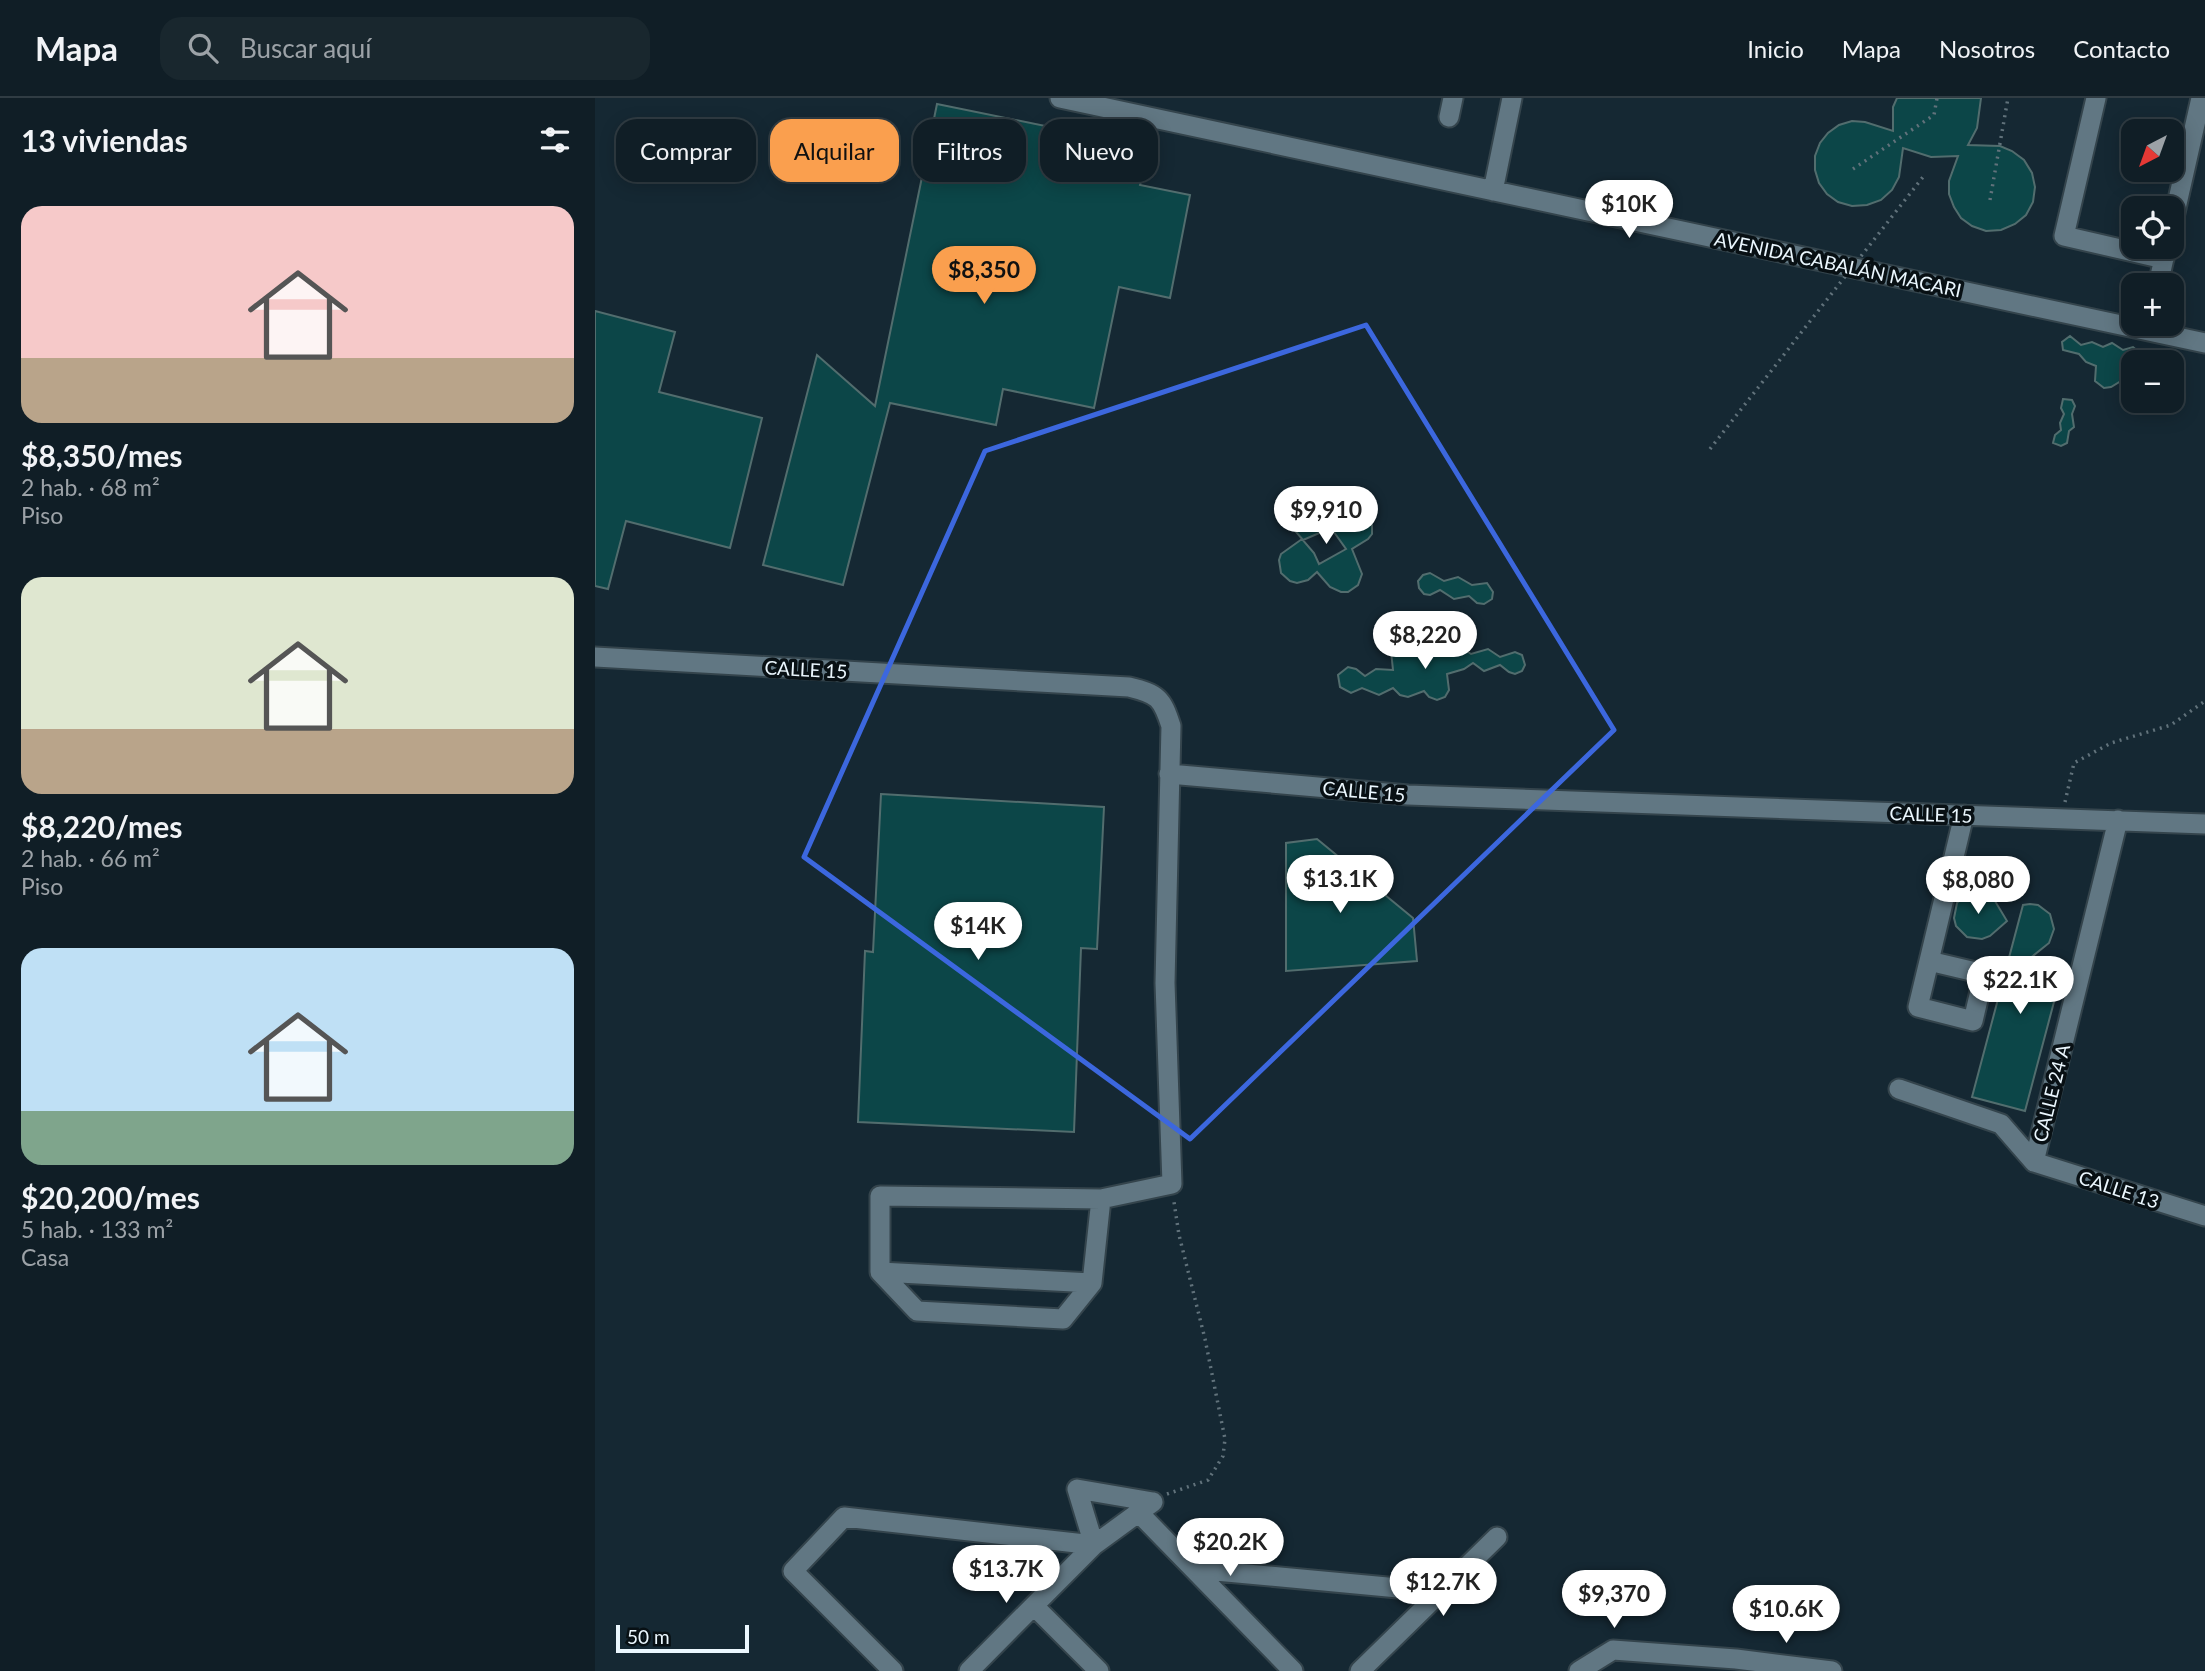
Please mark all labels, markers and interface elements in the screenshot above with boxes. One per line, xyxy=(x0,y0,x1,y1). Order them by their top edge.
search box xyxy=(160,17,650,80)
text: Mapa xyxy=(35,28,118,68)
icon: search xyxy=(184,29,222,67)
text: Buscar aquí xyxy=(240,32,371,64)
text: Inicio xyxy=(1747,34,1804,63)
text: Mapa xyxy=(1842,34,1901,63)
text: Nosotros xyxy=(1939,34,2035,63)
text: Contacto xyxy=(2073,34,2170,63)
chip: Comprar xyxy=(616,119,756,182)
chip: Alquilar xyxy=(770,119,899,182)
chip: Filtros xyxy=(913,119,1026,182)
chip: Nuevo xyxy=(1040,119,1158,182)
north arrow xyxy=(2121,119,2184,182)
map controls xyxy=(2121,119,2184,413)
icon: filters xyxy=(536,121,574,159)
text: 13 viviendas xyxy=(21,122,188,158)
pin: $10K xyxy=(1588,180,1670,240)
text: $10K xyxy=(1601,189,1657,217)
button: locate xyxy=(2121,196,2184,259)
street label: AVENIDA CABALÁN MACARI xyxy=(1712,227,1964,301)
pin: $8,350 xyxy=(927,246,1041,306)
icon: home xyxy=(235,252,361,378)
text: $8,350 xyxy=(948,255,1020,283)
button: + xyxy=(2121,273,2184,336)
button: − xyxy=(2121,350,2184,413)
text: $8,350/mes xyxy=(21,437,182,473)
text: 2 hab. · 68 m² xyxy=(21,473,160,501)
pin: $9,910 xyxy=(1269,486,1383,546)
text: $9,910 xyxy=(1290,495,1362,523)
text: Piso xyxy=(21,501,63,529)
pin: $8,220 xyxy=(1368,612,1482,671)
text: $8,220 xyxy=(1389,620,1461,648)
icon: home xyxy=(235,623,361,749)
street label: CALLE 15 xyxy=(764,655,848,683)
street label: CALLE 15 xyxy=(1322,776,1406,806)
street label: CALLE 15 xyxy=(1889,801,1973,827)
text: $8,220/mes xyxy=(21,808,182,844)
text: 2 hab. · 66 m² xyxy=(21,844,160,872)
pin: $13.1K xyxy=(1283,856,1397,915)
pin: $8,080 xyxy=(1921,856,2035,916)
text: $13.1K xyxy=(1303,864,1377,892)
text: $8,080 xyxy=(1942,865,2014,893)
text: Piso xyxy=(21,872,63,900)
pin: $14K xyxy=(937,902,1019,962)
text: $14K xyxy=(950,911,1006,939)
pin: $22.1K xyxy=(1963,956,2077,1016)
text: $22.1K xyxy=(1983,965,2057,993)
icon: home xyxy=(235,994,361,1120)
street label: CALLE 24 A xyxy=(2028,1042,2074,1144)
street label: CALLE 13 xyxy=(2076,1165,2162,1213)
text: $20,200/mes xyxy=(21,1179,200,1215)
text: 5 hab. · 133 m² xyxy=(21,1215,173,1243)
text: Casa xyxy=(21,1243,69,1271)
pin: $20.2K xyxy=(1173,1518,1287,1578)
text: $20.2K xyxy=(1193,1527,1267,1555)
pin: $13.7K xyxy=(949,1546,1063,1605)
text: $13.7K xyxy=(969,1554,1043,1582)
pin: $12.7K xyxy=(1386,1558,1500,1618)
text: $12.7K xyxy=(1406,1567,1480,1595)
pin: $9,370 xyxy=(1557,1570,1671,1630)
text: $9,370 xyxy=(1578,1579,1650,1607)
pin: $10.6K xyxy=(1729,1586,1843,1645)
text: $10.6K xyxy=(1749,1594,1823,1622)
scale bar xyxy=(616,1622,749,1654)
text: 50 m xyxy=(627,1625,670,1648)

